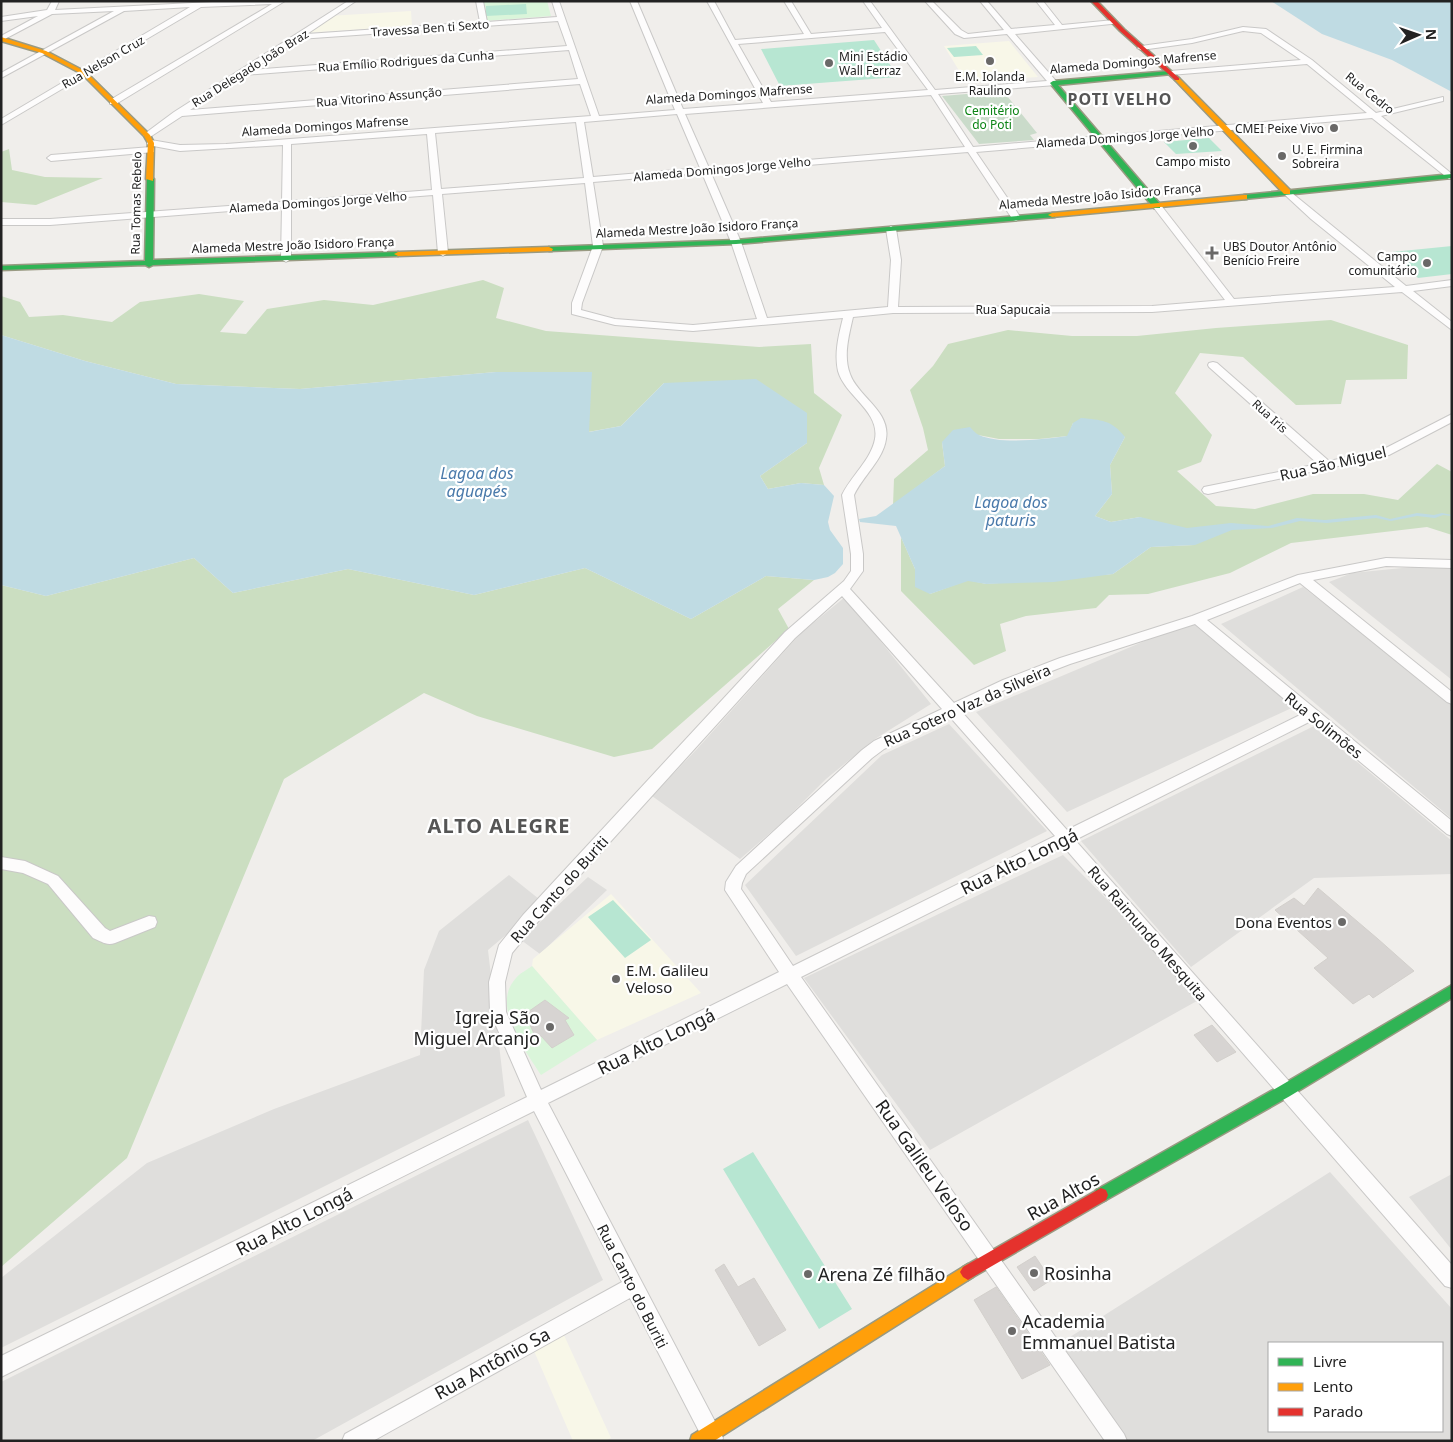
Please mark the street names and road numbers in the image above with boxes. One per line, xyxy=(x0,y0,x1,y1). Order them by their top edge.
street label: Travessa Ben ti Sexto xyxy=(370,15,490,41)
street label: Rua Delegado João Braz xyxy=(188,25,312,111)
street label: Rua Nelson Cruz xyxy=(59,31,148,93)
street label: Rua Emílio Rodrigues da Cunha xyxy=(317,46,495,76)
street label: Alameda Domingos Mafrense xyxy=(1049,46,1217,78)
street label: Rua Cedro xyxy=(1342,68,1398,118)
street label: Alameda Domingos Mafrense xyxy=(645,80,813,108)
street label: Rua Vitorino Assunção xyxy=(315,83,443,111)
street label: Alameda Domingos Mafrense xyxy=(241,112,409,140)
street label: Alameda Domingos Jorge Velho xyxy=(1036,122,1214,152)
street label: Rua Tomas Rebelo xyxy=(127,151,145,255)
street label: Alameda Domingos Jorge Velho xyxy=(633,153,811,185)
street label: Alameda Mestre João Isidoro França xyxy=(998,179,1202,213)
street label: Alameda Domingos Jorge Velho xyxy=(229,187,407,217)
street label: Alameda Mestre João Isidoro França xyxy=(595,214,799,242)
street label: Alameda Mestre João Isidoro França xyxy=(191,233,395,257)
street label: Rua Sapucaia xyxy=(975,301,1051,318)
street label: Rua Iris xyxy=(1248,395,1292,437)
street label: Rua São Miguel xyxy=(1278,441,1388,485)
street label: Rua Sotero Vaz da Silveira xyxy=(880,659,1054,751)
street label: Rua Solimões xyxy=(1281,687,1367,763)
street label: Rua Alto Longá xyxy=(956,822,1082,900)
street label: Rua Canto do Buriti xyxy=(506,831,612,947)
street label: Rua Raimundo Mesquita xyxy=(1084,861,1212,1005)
street label: Rua Alto Longá xyxy=(593,1002,719,1080)
street label: Rua Galileu Veloso xyxy=(870,1094,980,1236)
street label: Rua Altos xyxy=(1023,1166,1103,1226)
street label: Rua Alto Longá xyxy=(232,1181,356,1261)
street label: Rua Canto do Buriti xyxy=(593,1220,673,1352)
street label: Rua Antônio Sa xyxy=(430,1321,554,1405)

